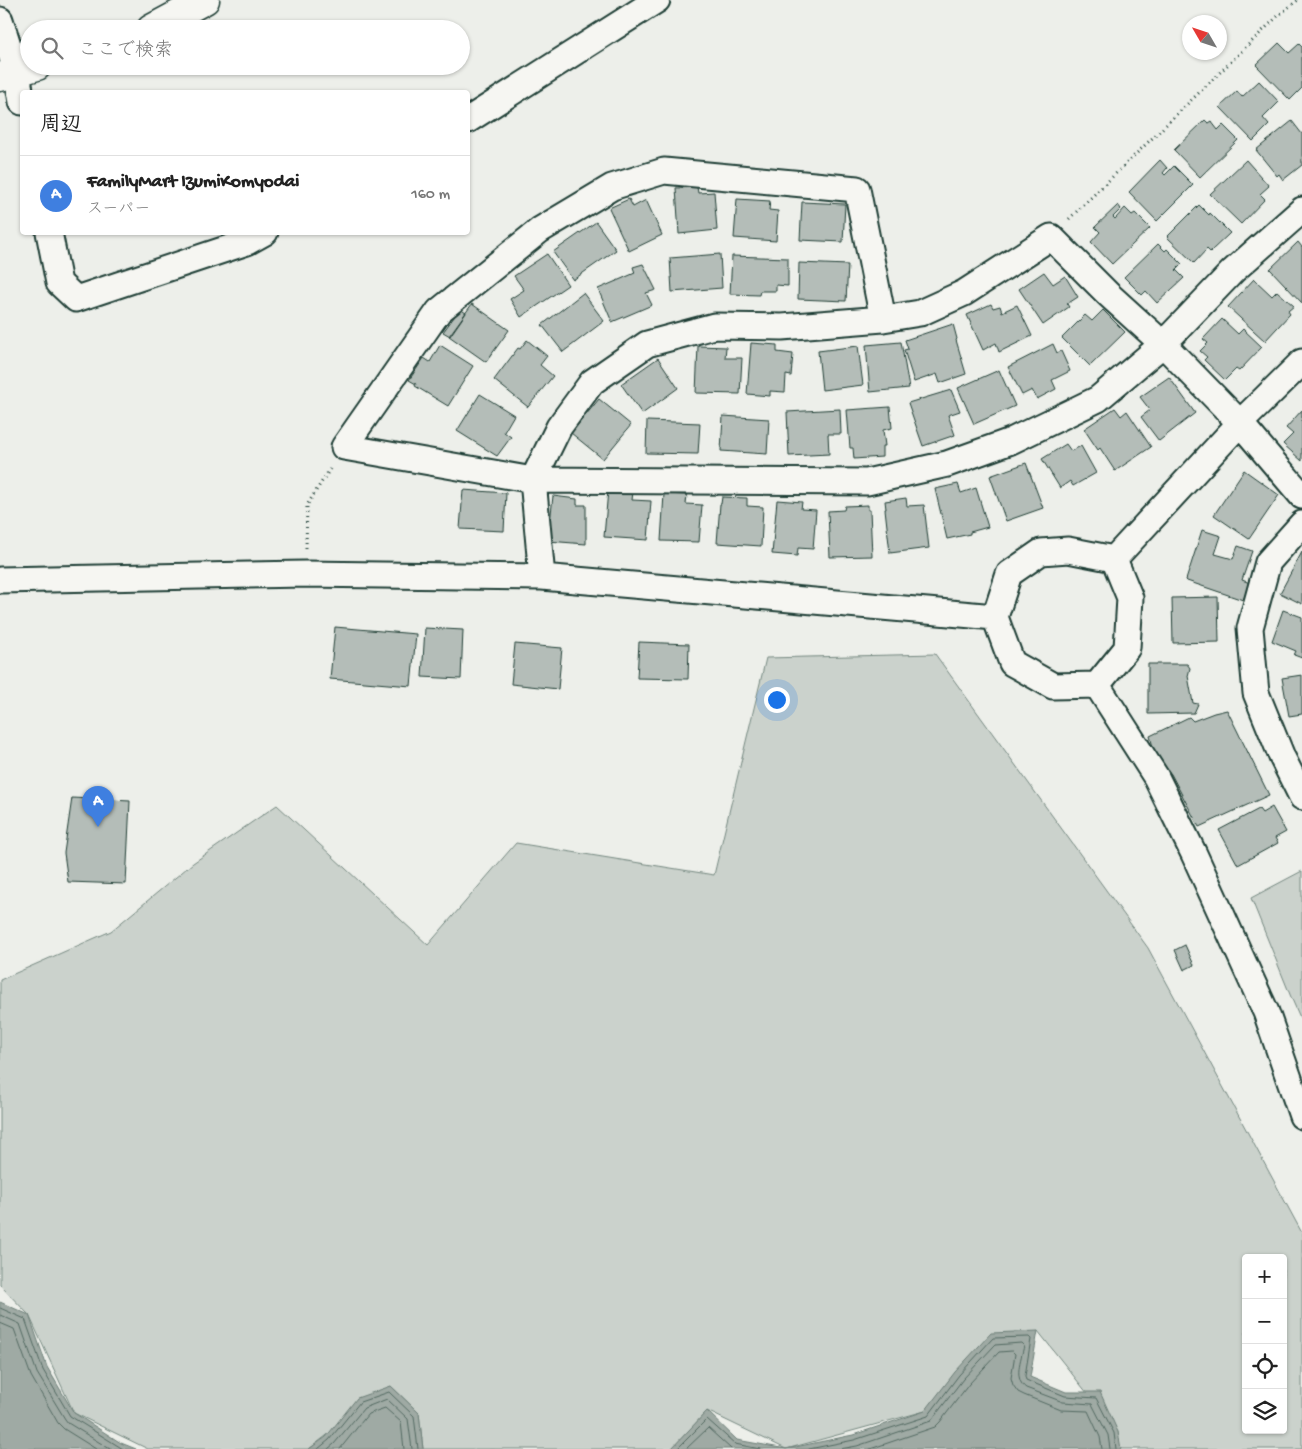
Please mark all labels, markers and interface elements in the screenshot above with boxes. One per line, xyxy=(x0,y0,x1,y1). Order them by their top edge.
north arrow xyxy=(1182,15,1227,60)
search box xyxy=(20,20,470,75)
icon: search xyxy=(38,34,66,62)
text: ここで検索 xyxy=(78,40,173,63)
text: 周辺 xyxy=(40,114,82,139)
text: FamilyMart IzumiKomyodai xyxy=(87,171,299,194)
text: A xyxy=(51,186,61,205)
text: 160 m xyxy=(411,186,450,205)
text: スーパー xyxy=(87,201,150,220)
your location xyxy=(764,687,790,713)
pin: A xyxy=(82,786,114,827)
map controls xyxy=(1242,1254,1287,1434)
button: + xyxy=(1242,1254,1287,1299)
button: − xyxy=(1242,1299,1287,1344)
button: locate xyxy=(1242,1344,1287,1389)
button: layers xyxy=(1242,1389,1287,1434)

